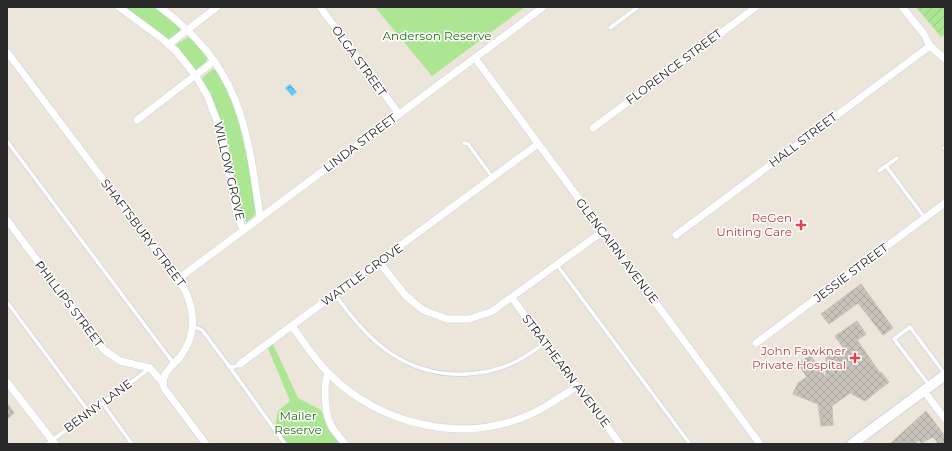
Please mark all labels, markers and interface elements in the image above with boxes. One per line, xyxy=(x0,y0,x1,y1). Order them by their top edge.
street label: OLGA STREET xyxy=(329,22,390,99)
street label: FLORENCE STREET xyxy=(623,25,725,108)
park label: Anderson Reserve xyxy=(382,28,492,43)
street label: HALL STREET xyxy=(766,109,840,170)
street label: LINDA STREET xyxy=(320,110,399,175)
street label: WILLOW GROVE xyxy=(211,120,248,222)
street label: SHAFTSBURY STREET xyxy=(98,176,189,290)
street label: GLENCAIRN AVENUE xyxy=(573,195,662,306)
place label: ReGen Uniting Care xyxy=(716,210,792,239)
marker: ReGen Uniting Care xyxy=(795,219,807,231)
street label: WATTLE GROVE xyxy=(318,240,405,309)
street label: JESSIE STREET xyxy=(810,240,891,306)
street label: PHILLIPS STREET xyxy=(32,257,107,350)
street label: STRATHEARN AVENUE xyxy=(519,311,614,430)
place label: John Fawkner Private Hospital xyxy=(752,343,846,372)
marker: John Fawkner Private Hospital xyxy=(849,352,861,364)
street label: BENNY LANE xyxy=(61,376,135,435)
park label: Mailer Reserve xyxy=(274,408,322,437)

